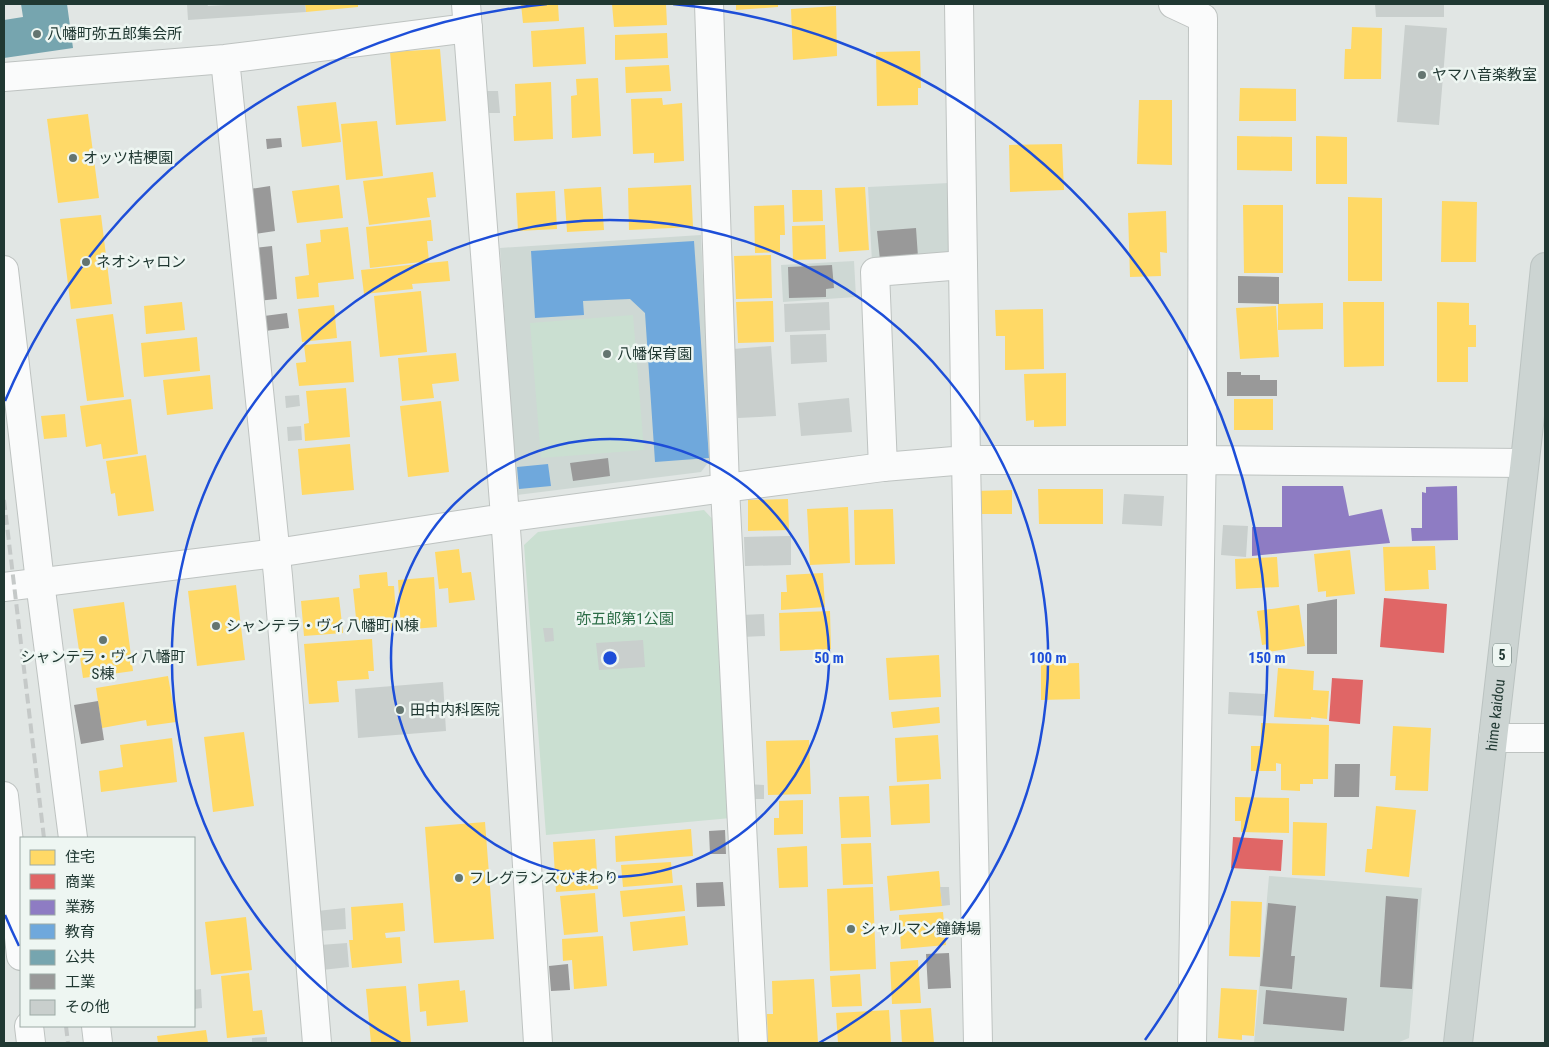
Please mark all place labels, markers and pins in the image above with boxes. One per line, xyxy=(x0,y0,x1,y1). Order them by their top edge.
place label: 八幡町弥五郎集会所 xyxy=(47,25,182,43)
marker: 八幡町弥五郎集会所 xyxy=(31,28,43,40)
place label: ヤマハ音楽教室 xyxy=(1432,66,1537,84)
marker: ヤマハ音楽教室 xyxy=(1416,69,1428,81)
place label: オッツ桔梗園 xyxy=(83,149,173,167)
marker: オッツ桔梗園 xyxy=(67,152,79,164)
place label: ネオシャロン xyxy=(96,253,186,271)
marker: ネオシャロン xyxy=(80,256,92,268)
place label: 八幡保育園 xyxy=(617,345,692,363)
marker: 八幡保育園 xyxy=(601,348,613,360)
place label: シャンテラ・ヴィ八幡町 N棟 xyxy=(226,617,419,635)
marker: シャンテラ・ヴィ八幡町 N棟 xyxy=(210,620,222,632)
marker: シャンテラ・ヴィ八幡町 S棟 xyxy=(97,634,109,646)
place label: シャンテラ・ヴィ八幡町 S棟 xyxy=(20,648,186,683)
centre of rings xyxy=(601,649,619,667)
place label: 田中内科医院 xyxy=(410,701,500,719)
marker: 田中内科医院 xyxy=(394,704,406,716)
place label: フレグランスひまわり xyxy=(469,869,619,887)
marker: フレグランスひまわり xyxy=(453,872,465,884)
place label: シャルマン鐘鋳場 xyxy=(861,920,981,938)
marker: シャルマン鐘鋳場 xyxy=(845,923,857,935)

